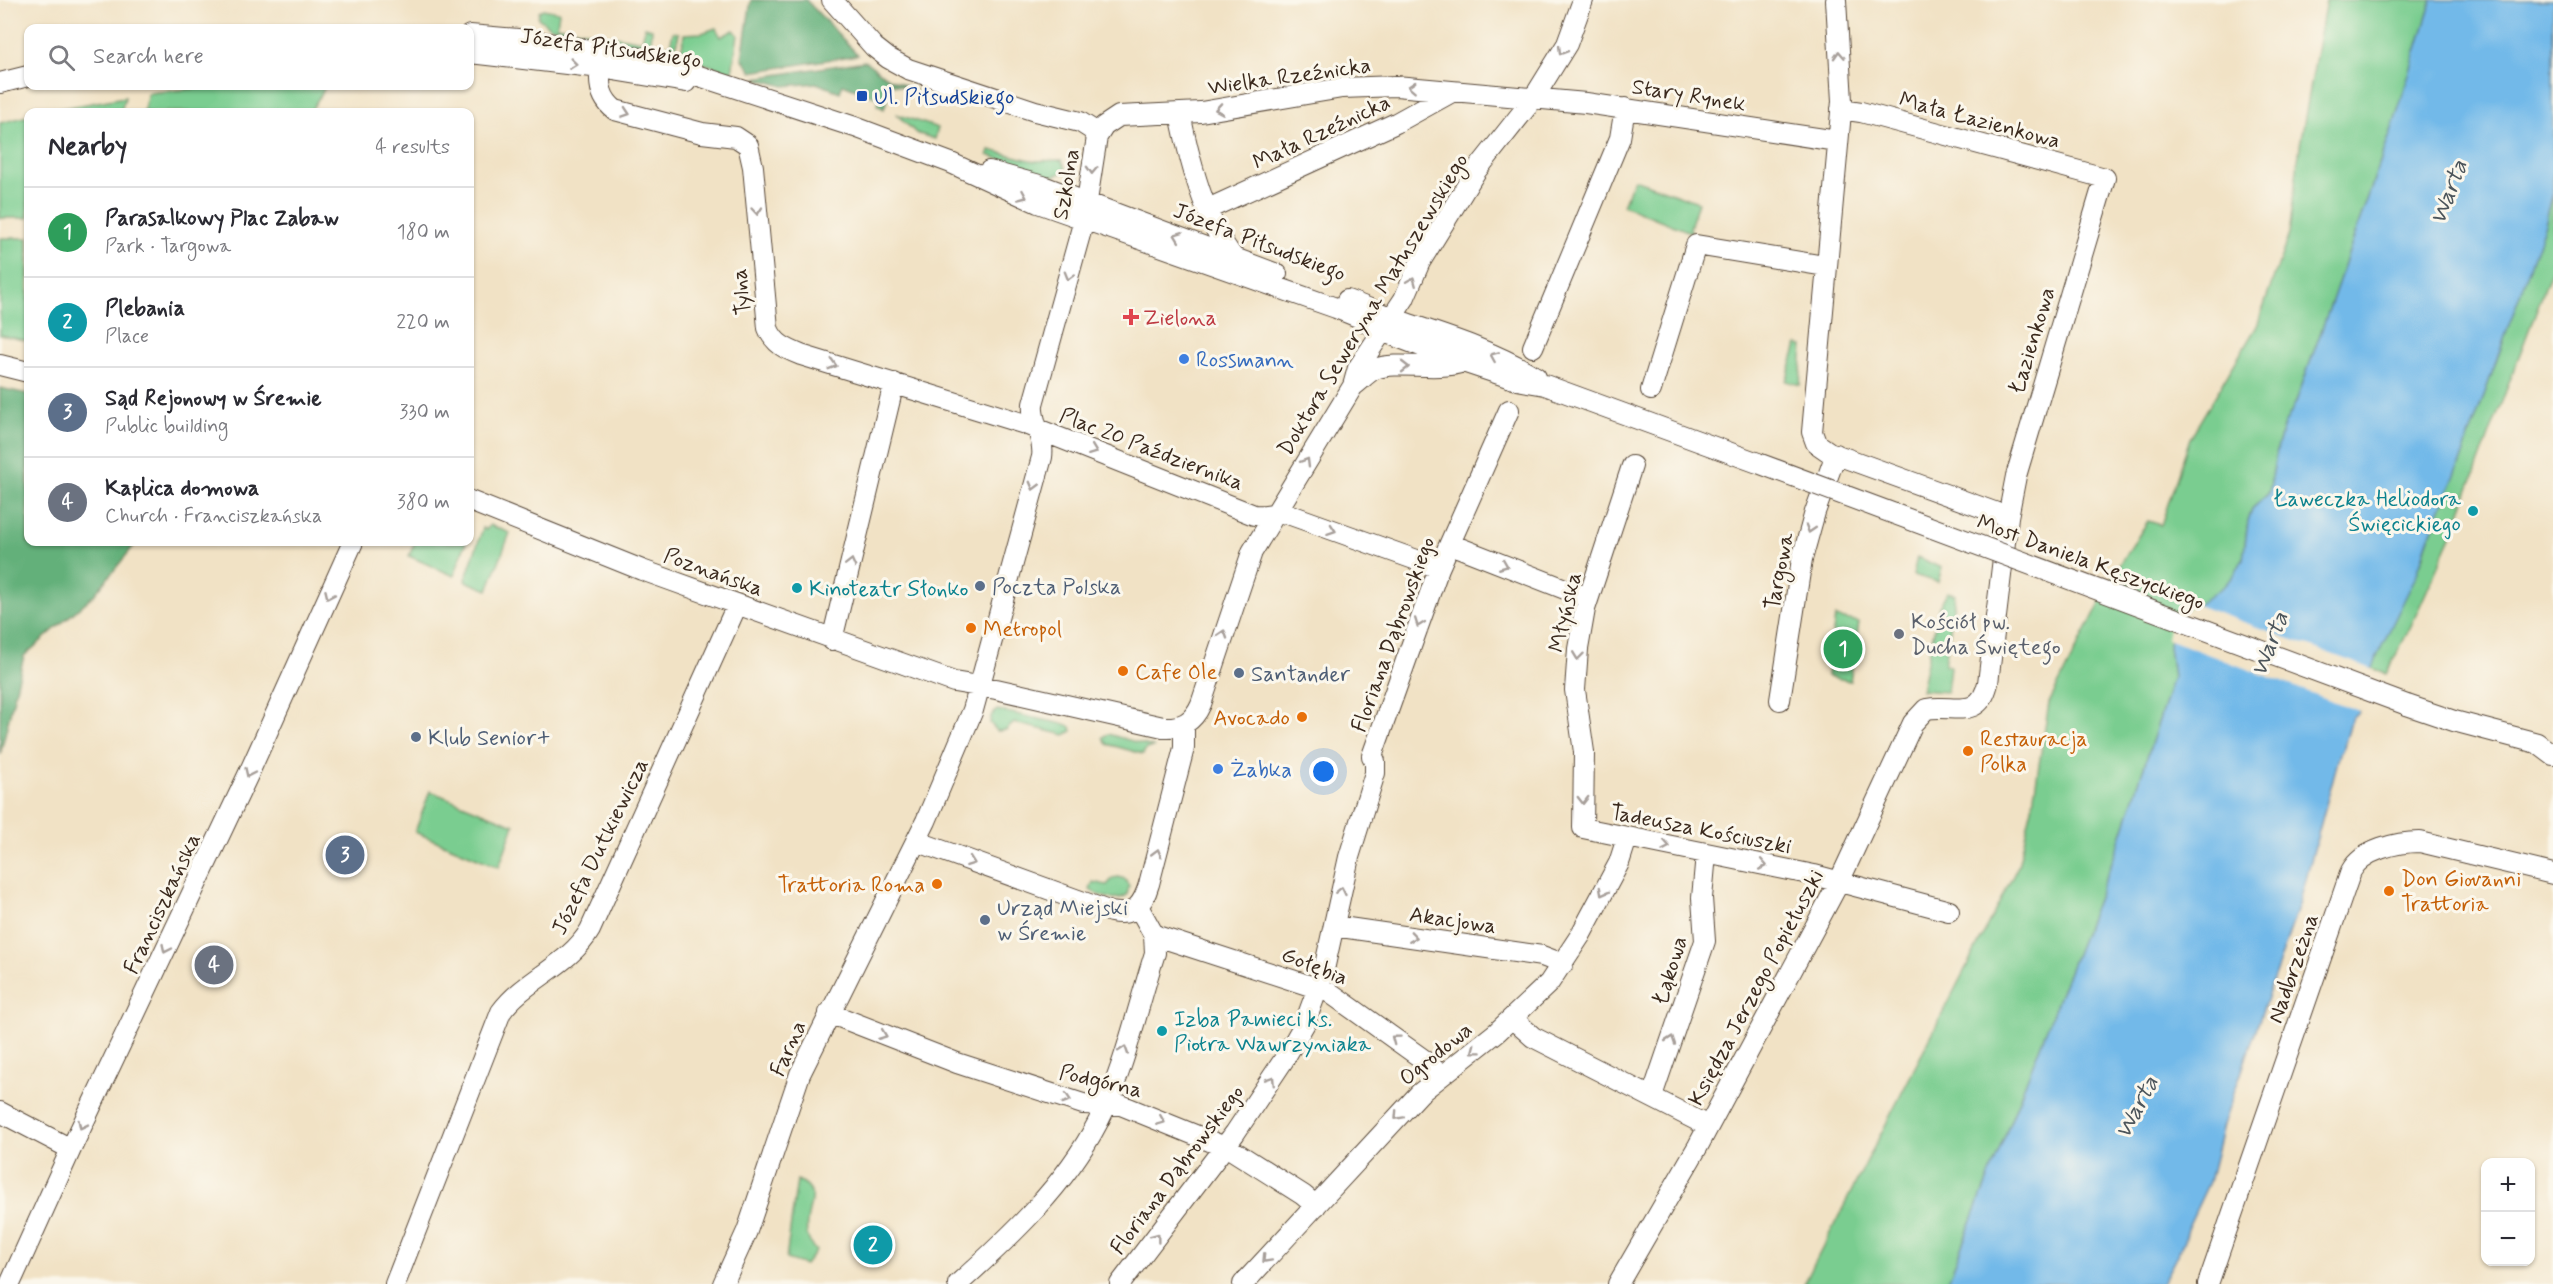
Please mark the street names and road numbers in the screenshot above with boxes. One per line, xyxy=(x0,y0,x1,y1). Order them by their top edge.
street label: Józefa Piłsudskiego xyxy=(518,22,703,79)
street label: Wielka Rzeźnicka xyxy=(1206,52,1373,102)
street label: Stary Rynek xyxy=(1630,73,1748,119)
street label: Mała Łazienkowa xyxy=(1896,86,2063,156)
street label: Mała Rzeźnicka xyxy=(1249,89,1395,177)
street label: Szkolna xyxy=(1047,147,1087,222)
street label: Doktora Seweryna Matuszewskiego xyxy=(1272,149,1478,463)
street label: Józefa Piłsudskiego xyxy=(1168,197,1349,291)
street label: Tylna xyxy=(726,267,758,316)
street label: Łazienkowa xyxy=(2003,284,2062,397)
street label: Plac 20 Października xyxy=(1055,402,1247,498)
street label: Most Daniela Kęszyckiego xyxy=(1972,509,2208,620)
street label: Targowa xyxy=(1759,529,1804,613)
street label: Floriana Dąbrowskiego xyxy=(1346,533,1443,736)
street label: Poznańska xyxy=(660,542,767,604)
street label: Młyńska xyxy=(1543,570,1589,655)
street label: Józefa Dutkiewicza xyxy=(546,754,656,940)
street label: Tadeusza Kościuszki xyxy=(1608,799,1794,861)
street label: Franciszkańska xyxy=(118,829,208,979)
street label: Księdza Jerzego Popiełuszki xyxy=(1682,865,1834,1112)
street label: Akacjowa xyxy=(1407,901,1498,941)
street label: Nadbrzeżna xyxy=(2262,910,2326,1027)
street label: Łąkowa xyxy=(1647,933,1695,1008)
street label: Gołębia xyxy=(1277,941,1351,993)
street label: Ogrodowa xyxy=(1394,1016,1479,1093)
street label: Farna xyxy=(764,1017,813,1081)
street label: Podgórna xyxy=(1056,1059,1145,1108)
street label: Floriana Dąbrowskiego xyxy=(1105,1080,1251,1261)

